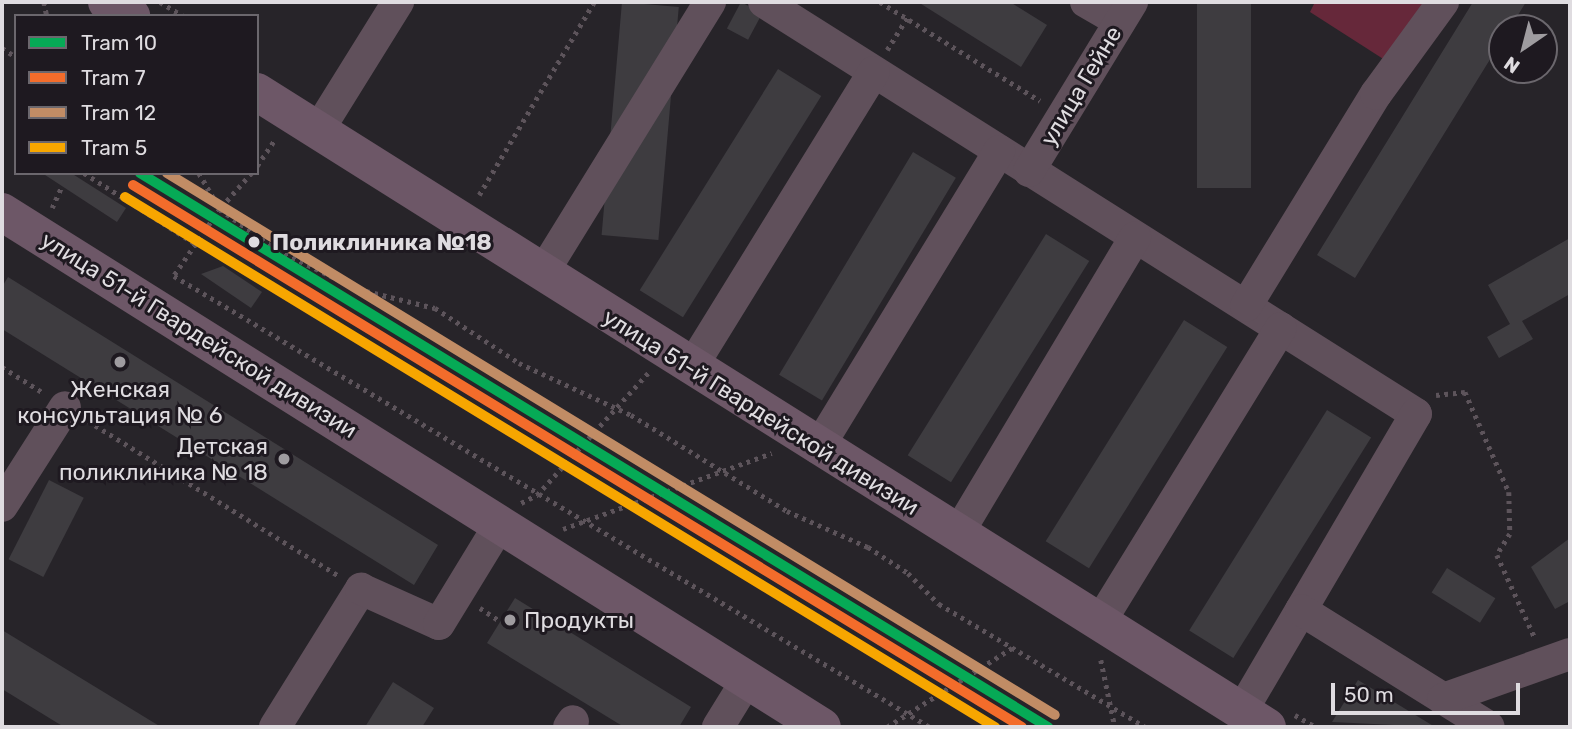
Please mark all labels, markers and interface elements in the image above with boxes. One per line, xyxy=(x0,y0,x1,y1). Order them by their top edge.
legend xyxy=(14,14,259,175)
north arrow xyxy=(1488,14,1558,84)
street label: улица Гейне xyxy=(1034,21,1128,151)
text: Tram 10 xyxy=(81,30,157,55)
text: N xyxy=(1500,52,1524,78)
text: Tram 7 xyxy=(81,65,145,90)
text: Tram 12 xyxy=(81,100,156,125)
text: Tram 5 xyxy=(81,135,147,160)
street label: улица 51-й Гвардейской дивизии xyxy=(36,226,362,444)
place label: Поликлиника №18 xyxy=(272,228,492,256)
marker: Поликлиника №18 xyxy=(242,230,266,254)
street label: улица 51-й Гвардейской дивизии xyxy=(598,303,924,521)
marker: Женская консультация № 6 xyxy=(110,352,130,372)
place label: Женская консультация № 6 xyxy=(17,375,223,429)
place label: Детская поликлиника № 18 xyxy=(59,432,268,486)
marker: Детская поликлиника № 18 xyxy=(274,449,294,469)
place label: Продукты xyxy=(524,606,634,634)
marker: Продукты xyxy=(502,612,518,628)
scale bar xyxy=(1334,670,1523,714)
text: 50 m xyxy=(1344,682,1394,707)

